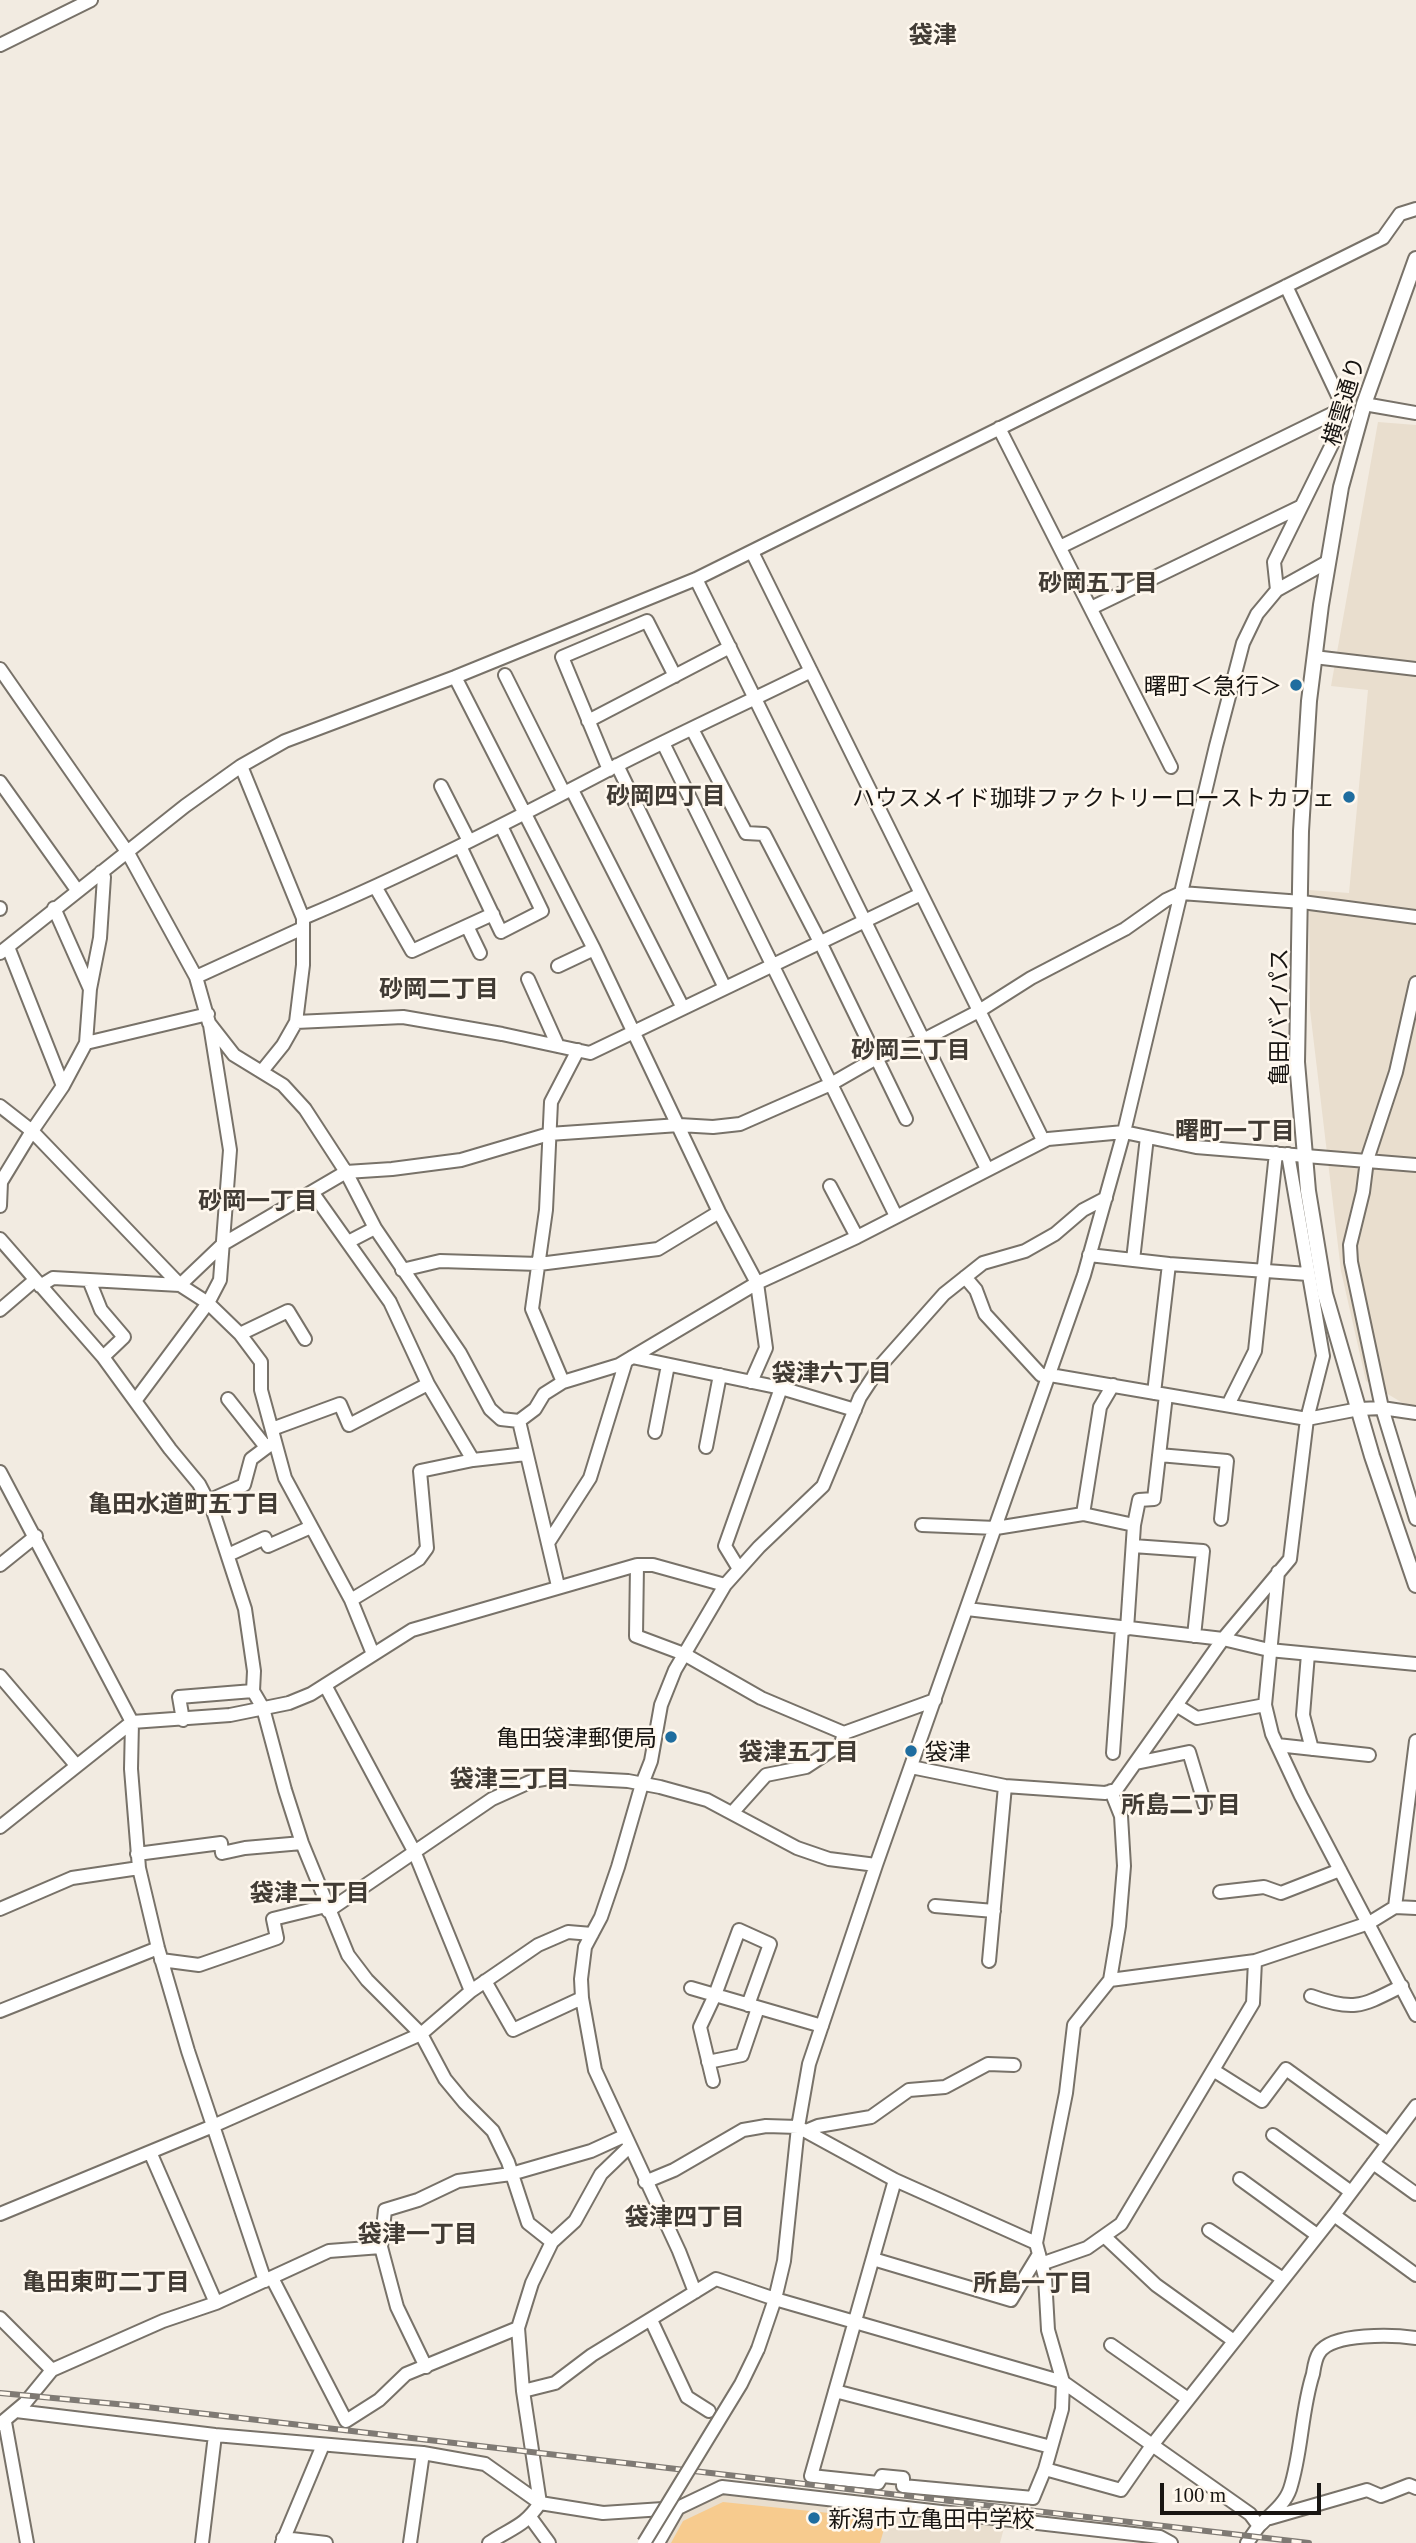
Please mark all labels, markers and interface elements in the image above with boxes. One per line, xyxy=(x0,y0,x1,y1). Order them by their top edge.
district label: 袋津 xyxy=(909,20,957,48)
street label: 横雲通り xyxy=(1316,353,1370,449)
district label: 砂岡五丁目 xyxy=(1038,568,1158,596)
place label: 曙町＜急行＞ xyxy=(1144,671,1282,699)
marker: 曙町＜急行＞ xyxy=(1288,677,1304,693)
district label: 砂岡四丁目 xyxy=(606,781,726,809)
place label: ハウスメイド珈琲ファクトリーローストカフェ xyxy=(852,783,1335,811)
marker: ハウスメイド珈琲ファクトリーローストカフェ xyxy=(1341,789,1357,805)
street label: 亀田バイパス xyxy=(1264,948,1292,1086)
district label: 砂岡二丁目 xyxy=(379,974,499,1002)
district label: 砂岡三丁目 xyxy=(851,1035,971,1063)
district label: 曙町一丁目 xyxy=(1175,1116,1295,1144)
district label: 砂岡一丁目 xyxy=(198,1186,318,1214)
district label: 袋津六丁目 xyxy=(772,1358,892,1386)
district label: 亀田水道町五丁目 xyxy=(88,1489,280,1517)
place label: 亀田袋津郵便局 xyxy=(496,1723,657,1751)
marker: 亀田袋津郵便局 xyxy=(663,1729,679,1745)
district label: 袋津五丁目 xyxy=(739,1737,859,1765)
place label: 袋津 xyxy=(925,1737,971,1765)
marker: 袋津 xyxy=(903,1743,919,1759)
district label: 袋津三丁目 xyxy=(450,1764,570,1792)
district label: 所島二丁目 xyxy=(1121,1790,1241,1818)
district label: 袋津二丁目 xyxy=(250,1878,370,1906)
district label: 袋津四丁目 xyxy=(625,2202,745,2230)
district label: 袋津一丁目 xyxy=(358,2219,478,2247)
district label: 亀田東町二丁目 xyxy=(22,2267,190,2295)
district label: 所島一丁目 xyxy=(973,2268,1093,2296)
scale bar xyxy=(1164,2470,1325,2514)
text: 100 m xyxy=(1173,2483,1226,2507)
place label: 新潟市立亀田中学校 xyxy=(828,2504,1035,2532)
marker: 新潟市立亀田中学校 xyxy=(806,2510,822,2526)

